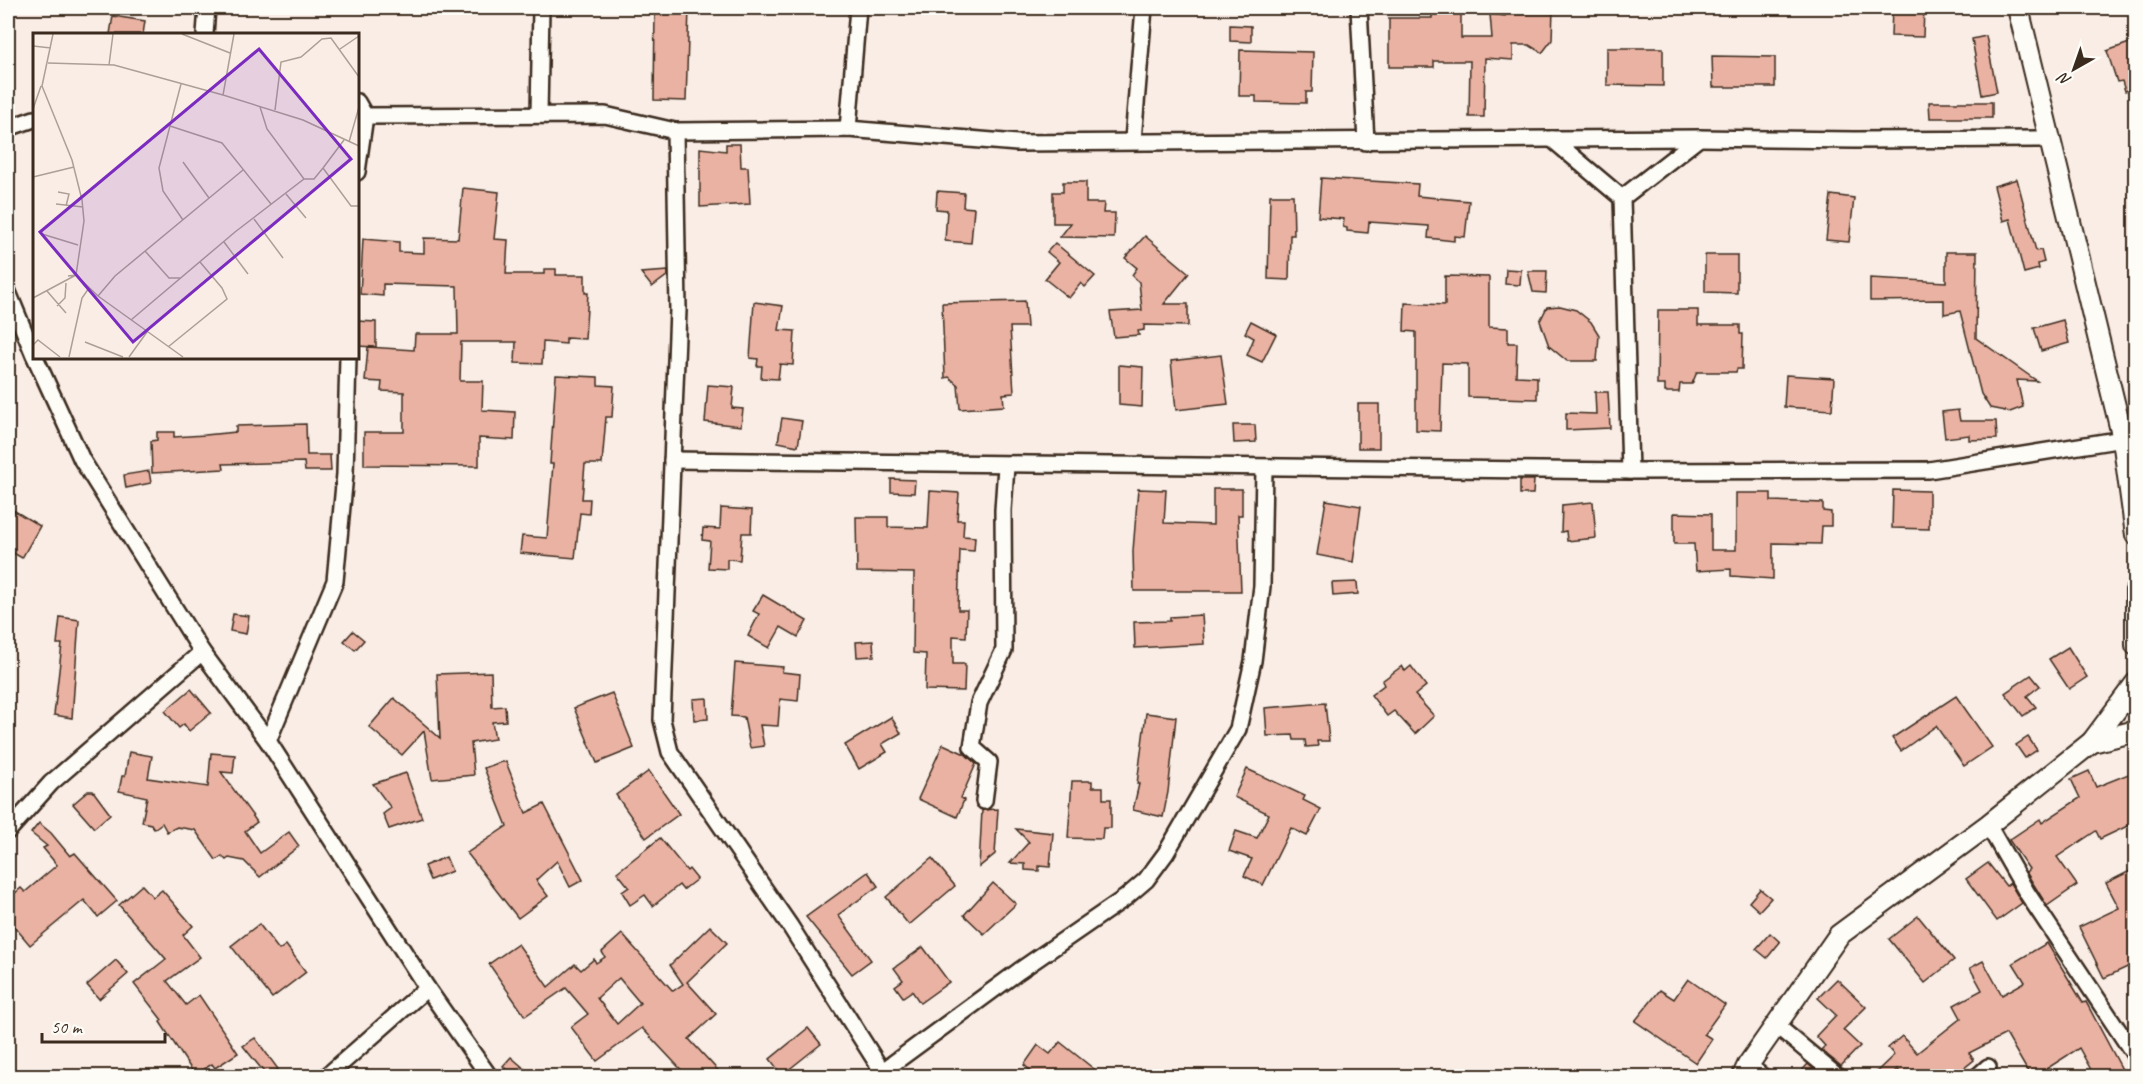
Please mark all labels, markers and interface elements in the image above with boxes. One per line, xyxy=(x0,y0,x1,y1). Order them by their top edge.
inset map xyxy=(33,33,358,358)
north arrow xyxy=(2044,39,2104,99)
text: N xyxy=(2052,67,2075,91)
scale bar xyxy=(42,1006,165,1044)
text: 50 m xyxy=(51,1016,84,1038)

